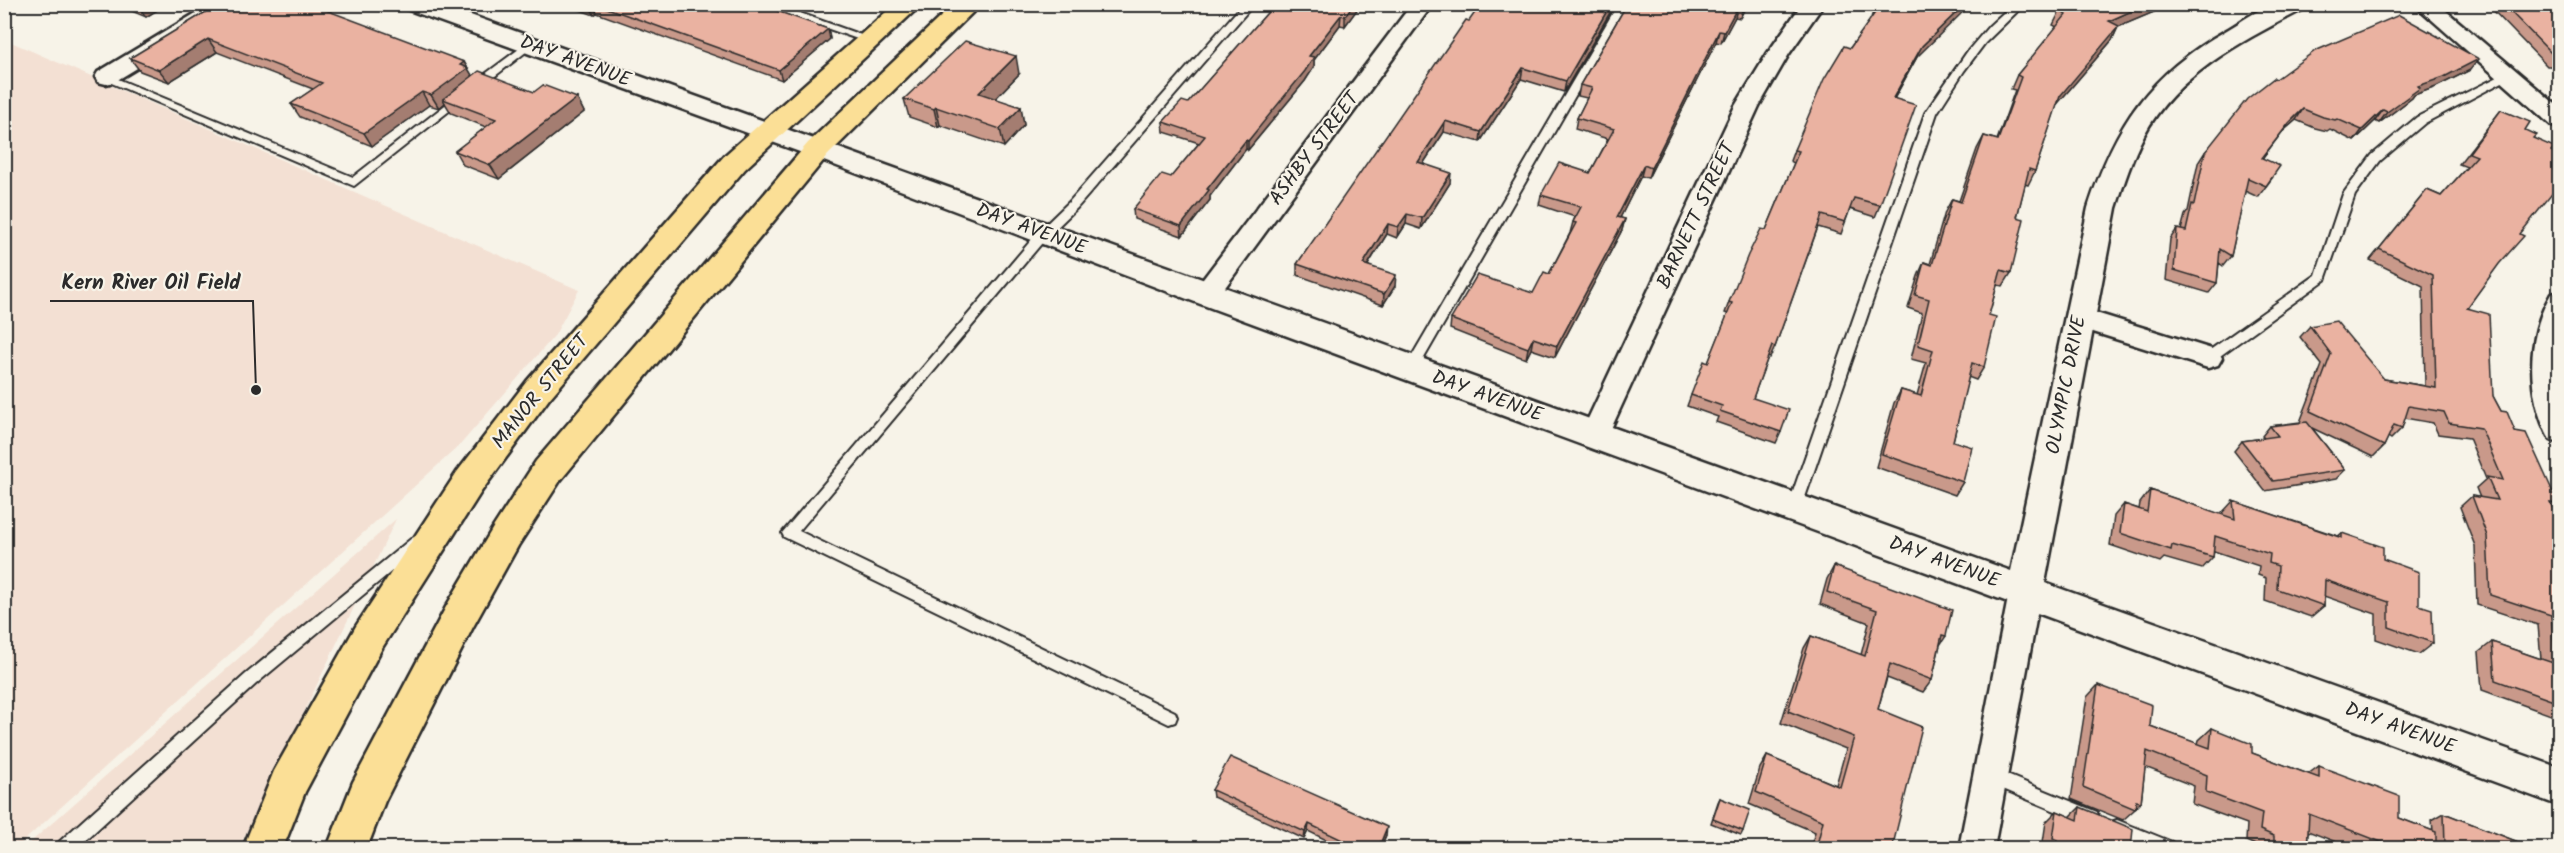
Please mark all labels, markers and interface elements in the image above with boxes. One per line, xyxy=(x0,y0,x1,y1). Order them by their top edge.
street label: DAY AVENUE xyxy=(515,27,636,97)
street label: ASHBY STREET xyxy=(1261,83,1370,213)
street label: BARNETT STREET xyxy=(1649,135,1746,295)
street label: DAY AVENUE xyxy=(971,195,1092,265)
callout: Kern River Oil Field xyxy=(50,262,253,301)
text: Kern River Oil Field xyxy=(61,267,241,300)
street label: OLYMPIC DRIVE xyxy=(2038,312,2096,457)
street label: MANOR STREET xyxy=(484,326,599,457)
street label: DAY AVENUE xyxy=(1427,362,1548,432)
street label: DAY AVENUE xyxy=(1884,528,2005,598)
street label: DAY AVENUE xyxy=(2340,694,2461,764)

